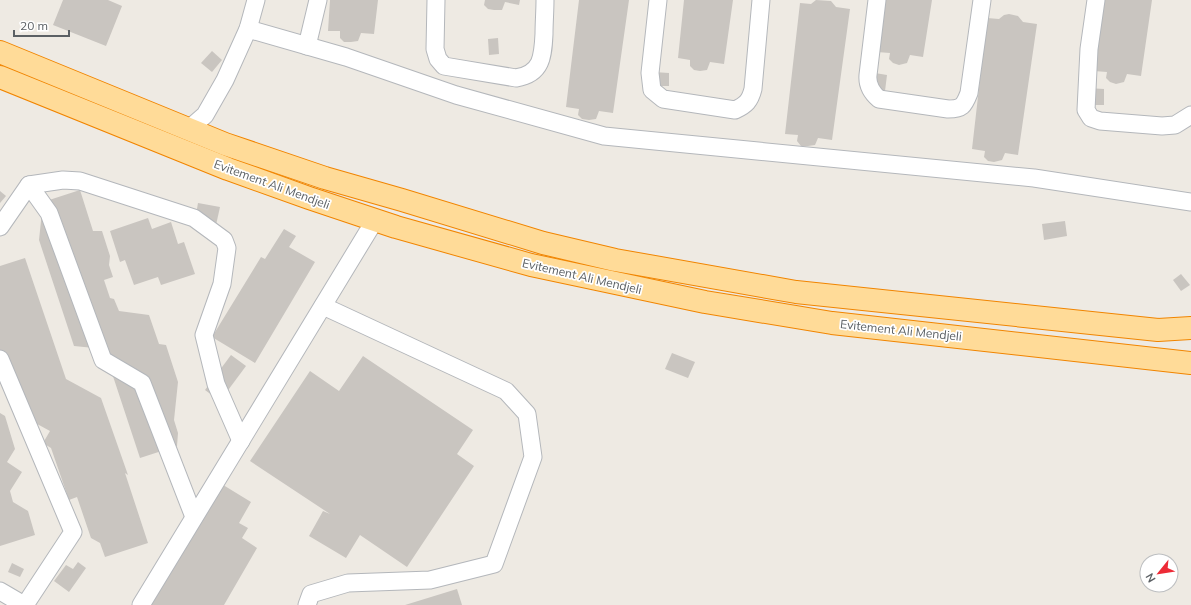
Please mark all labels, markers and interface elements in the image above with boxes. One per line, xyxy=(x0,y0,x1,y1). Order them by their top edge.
scale bar xyxy=(14,12,69,38)
text: 20 m xyxy=(20,18,48,33)
street label: Evitement Ali Mendjeli xyxy=(212,156,332,212)
street label: Evitement Ali Mendjeli xyxy=(521,255,643,297)
street label: Evitement Ali Mendjeli xyxy=(840,316,963,344)
north arrow xyxy=(1139,553,1179,593)
text: N xyxy=(1142,571,1158,585)

